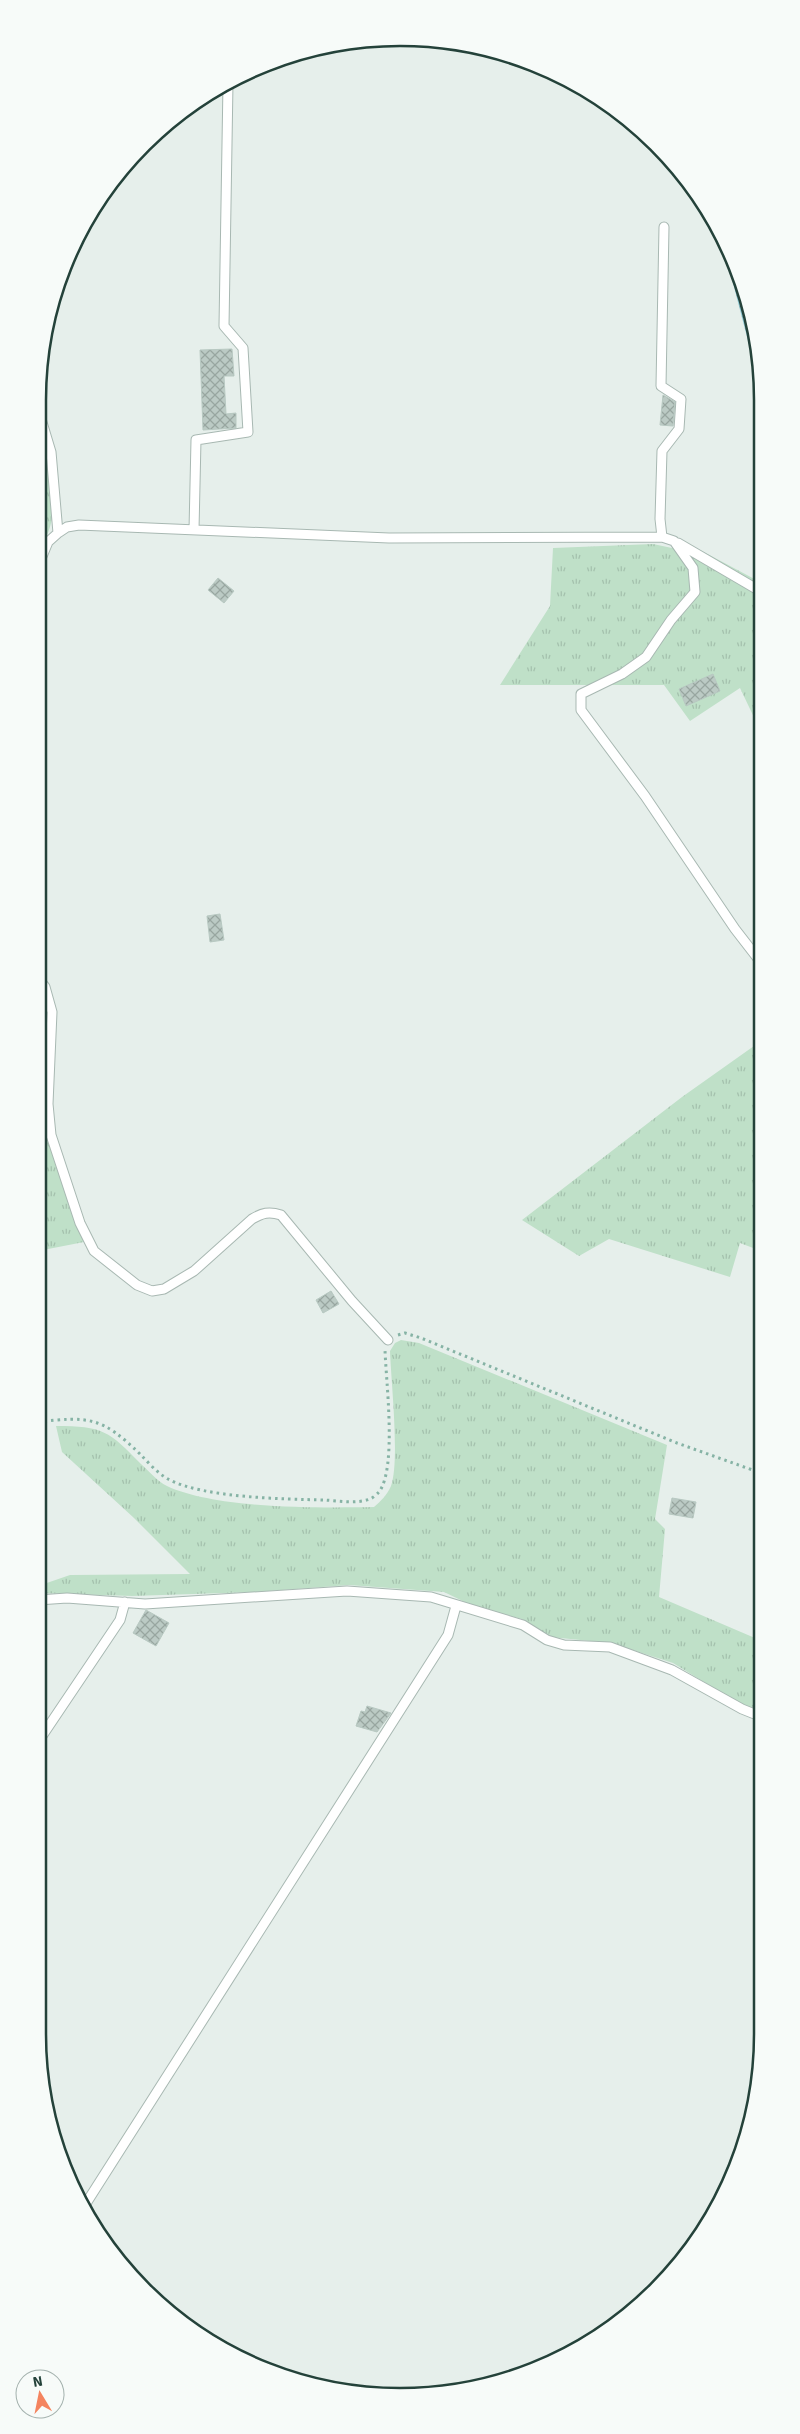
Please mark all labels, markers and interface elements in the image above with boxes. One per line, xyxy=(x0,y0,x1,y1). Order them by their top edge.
north arrow xyxy=(15,2369,65,2419)
text: N xyxy=(32,2372,44,2391)

